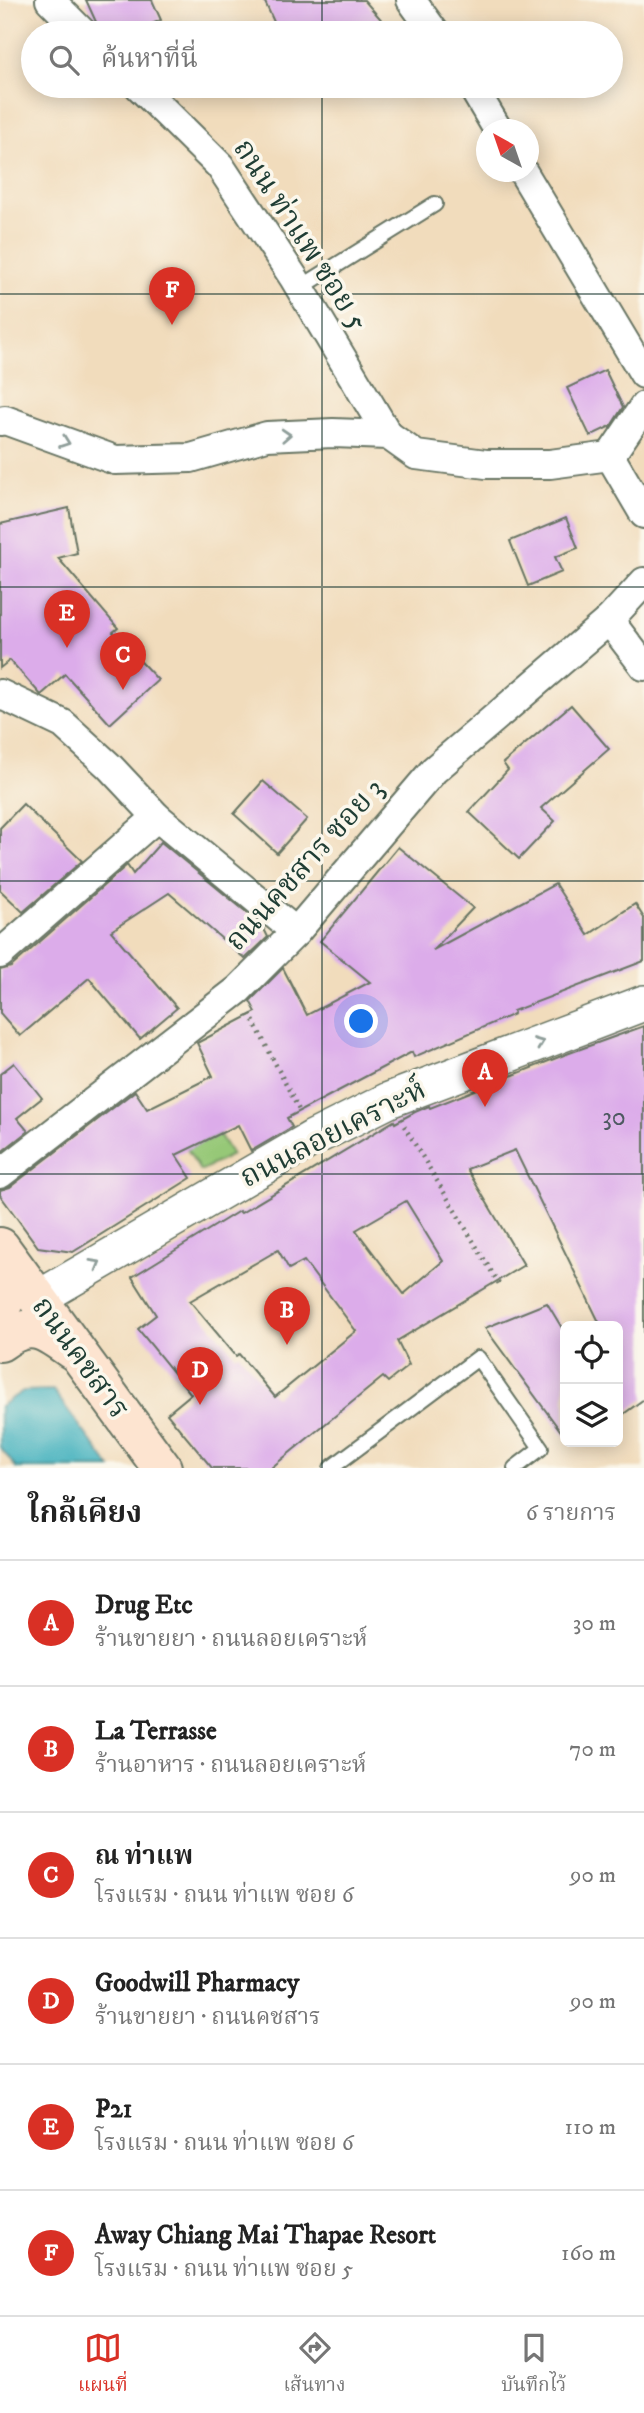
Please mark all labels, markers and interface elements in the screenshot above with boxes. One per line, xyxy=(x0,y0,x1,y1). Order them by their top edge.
search box xyxy=(21,21,623,98)
icon: search xyxy=(45,41,83,79)
text: ค้นหาที่นี่ xyxy=(101,43,198,76)
north arrow xyxy=(476,119,539,182)
street label: ถนน ท่าแพ ซอย 5 xyxy=(224,132,376,338)
pin: F xyxy=(149,267,195,325)
one-way arrow xyxy=(280,427,291,442)
one-way arrow xyxy=(58,434,70,448)
pin: E xyxy=(44,590,90,648)
pin: C xyxy=(100,632,146,690)
street label: ถนนคชสาร ซอย 3 xyxy=(218,771,392,959)
your location xyxy=(344,1004,378,1038)
one-way arrow xyxy=(533,1037,545,1051)
pin: A xyxy=(462,1049,508,1107)
street label: ถนนลอยเคราะห์ xyxy=(234,1071,432,1197)
house number: 30 xyxy=(602,1101,626,1134)
one-way arrow xyxy=(89,1260,102,1273)
pin: B xyxy=(264,1287,310,1345)
street label: ถนนคชสาร xyxy=(23,1290,137,1426)
map controls xyxy=(560,1321,623,1447)
button: locate xyxy=(560,1321,623,1384)
pin: D xyxy=(177,1347,223,1405)
button: layers xyxy=(560,1384,623,1447)
text: ใกล้เคียง xyxy=(28,1495,142,1532)
text: 6 รายการ xyxy=(526,1499,616,1528)
text: Drug Etc xyxy=(95,1589,193,1622)
text: A xyxy=(44,1609,58,1638)
text: 30 m xyxy=(573,1609,616,1638)
text: ร้านขายยา · ถนนลอยเคราะห์ xyxy=(95,1625,367,1654)
text: La Terrasse xyxy=(95,1715,217,1748)
text: B xyxy=(44,1735,58,1764)
text: 70 m xyxy=(569,1735,616,1764)
text: ร้านอาหาร · ถนนลอยเคราะห์ xyxy=(95,1751,366,1780)
text: ณ ท่าแพ xyxy=(95,1840,193,1873)
text: C xyxy=(43,1861,59,1890)
text: 90 m xyxy=(570,1861,616,1890)
text: โรงแรม · ถนน ท่าแพ ซอย 6 xyxy=(95,1881,354,1910)
text: Goodwill Pharmacy xyxy=(95,1967,299,2000)
text: D xyxy=(42,1987,60,2016)
text: 90 m xyxy=(570,1987,616,2016)
text: ร้านขายยา · ถนนคชสาร xyxy=(95,2003,321,2032)
text: P21 xyxy=(95,2093,132,2126)
text: E xyxy=(43,2113,59,2142)
text: 110 m xyxy=(565,2113,616,2142)
text: โรงแรม · ถนน ท่าแพ ซอย 6 xyxy=(95,2129,354,2158)
text: Away Chiang Mai Thapae Resort xyxy=(95,2219,436,2252)
text: F xyxy=(44,2239,58,2268)
text: 160 m xyxy=(561,2239,616,2268)
text: โรงแรม · ถนน ท่าแพ ซอย 5 xyxy=(95,2255,353,2284)
tab: แผนที่ xyxy=(78,2329,128,2401)
tab: เส้นทาง xyxy=(284,2329,345,2401)
tab: บันทึกไว้ xyxy=(501,2329,566,2401)

